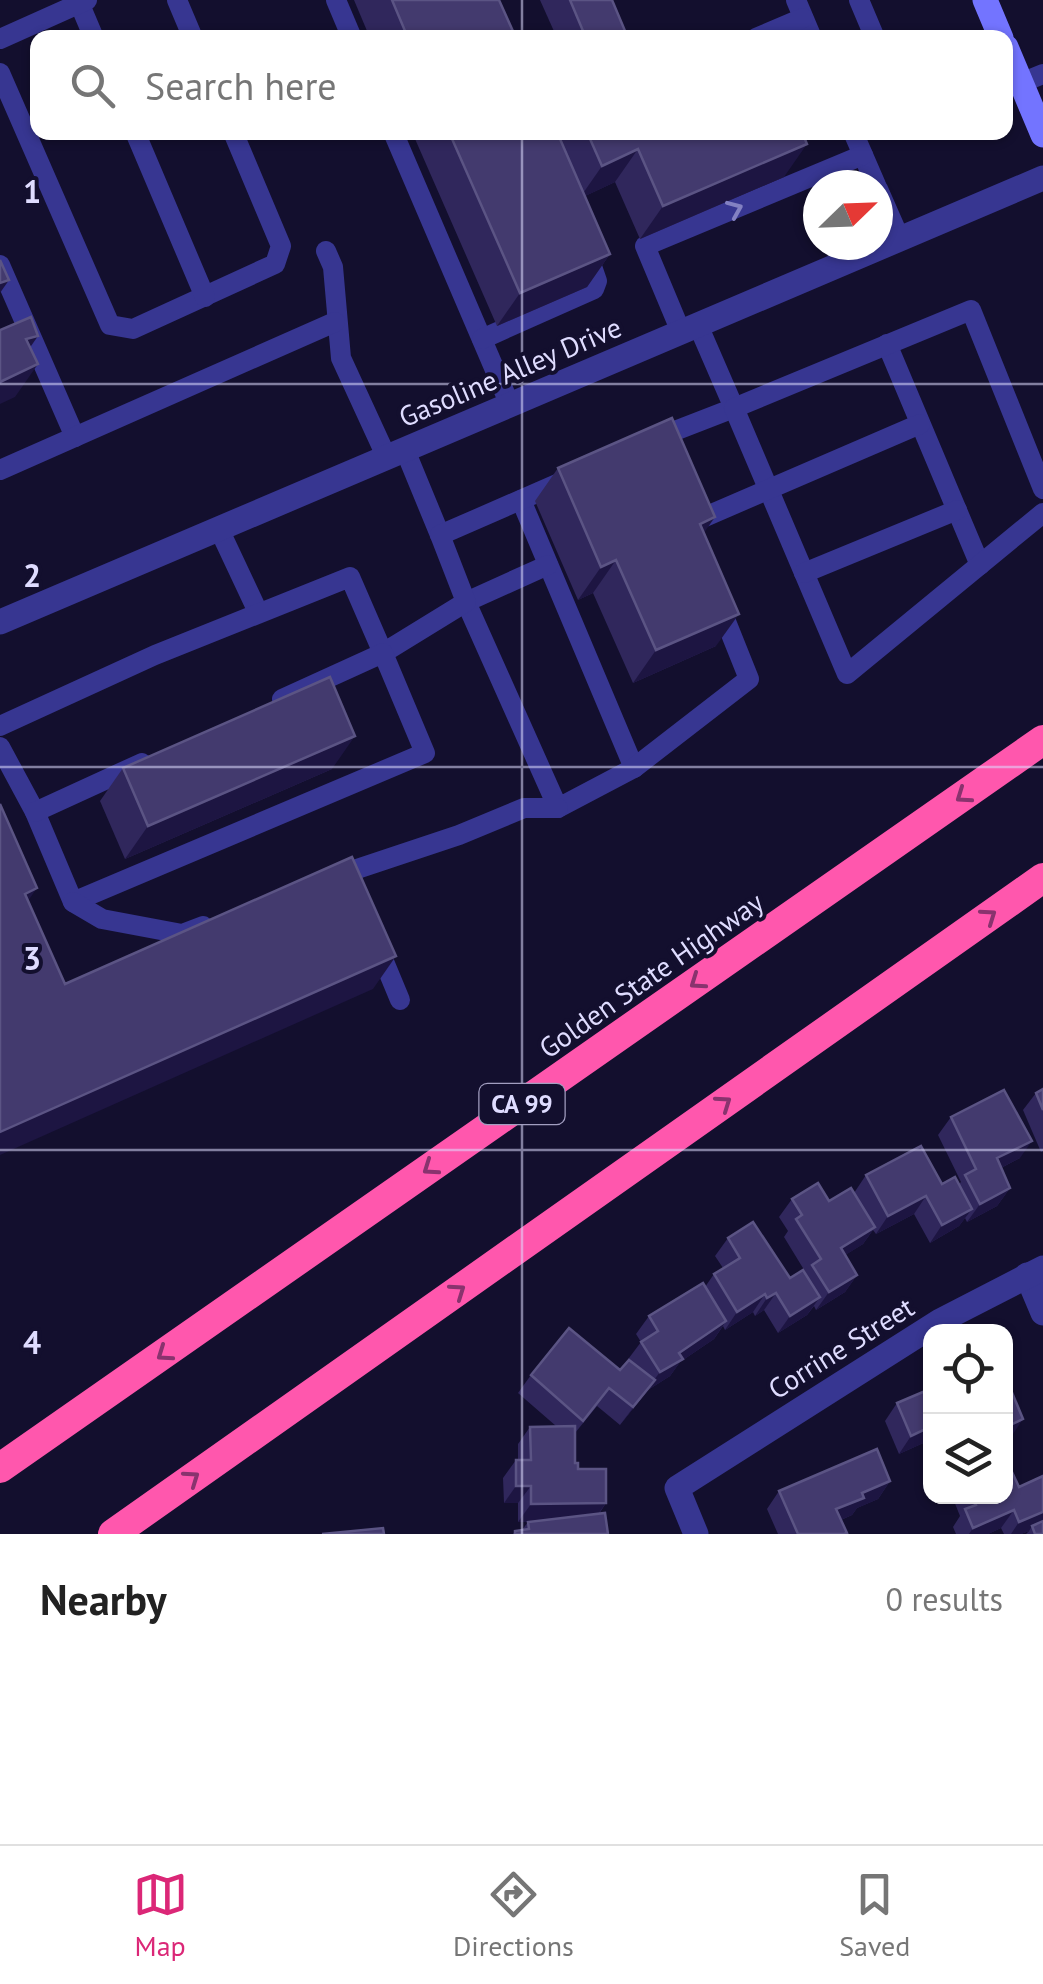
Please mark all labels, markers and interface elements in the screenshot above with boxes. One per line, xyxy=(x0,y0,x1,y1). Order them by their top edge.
search box xyxy=(30,30,1013,140)
icon: search xyxy=(65,58,120,113)
text: Search here xyxy=(145,61,337,110)
text: 1 xyxy=(23,170,41,212)
north arrow xyxy=(803,170,893,260)
one-way arrow xyxy=(725,200,743,220)
street label: Gasoline Alley Drive xyxy=(393,308,627,435)
text: 2 xyxy=(23,554,41,596)
one-way arrow xyxy=(956,784,974,802)
street label: Golden State Highway xyxy=(531,883,770,1066)
one-way arrow xyxy=(978,910,997,928)
text: 3 xyxy=(23,937,41,979)
one-way arrow xyxy=(689,970,708,988)
road number: CA 99 xyxy=(480,1084,564,1124)
one-way arrow xyxy=(712,1097,731,1115)
one-way arrow xyxy=(423,1156,441,1174)
one-way arrow xyxy=(447,1285,465,1303)
street label: Corrine Street xyxy=(761,1288,921,1407)
text: 4 xyxy=(23,1321,41,1363)
map controls xyxy=(923,1324,1013,1504)
button: locate xyxy=(923,1324,1013,1414)
one-way arrow xyxy=(156,1342,175,1360)
button: layers xyxy=(923,1414,1013,1504)
one-way arrow xyxy=(181,1472,200,1490)
text: Nearby xyxy=(40,1572,167,1627)
text: 0 results xyxy=(885,1578,1003,1620)
tab: Map xyxy=(133,1867,188,1964)
tab: Directions xyxy=(453,1867,574,1964)
tab: Saved xyxy=(839,1867,910,1964)

